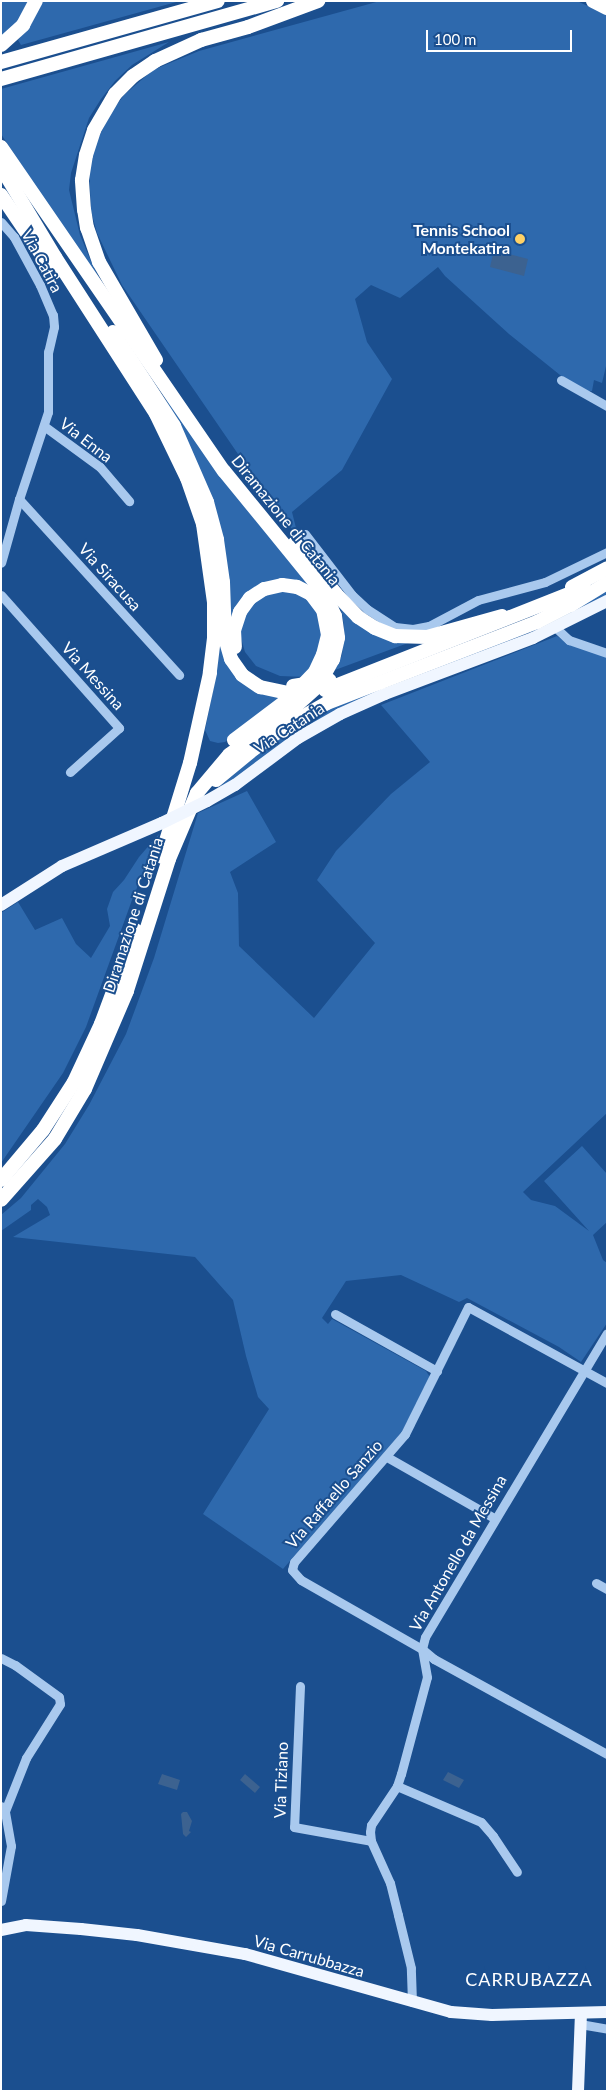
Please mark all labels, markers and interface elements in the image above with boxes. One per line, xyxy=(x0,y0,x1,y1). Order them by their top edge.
scale bar xyxy=(428,20,574,52)
text: 100 m xyxy=(434,30,476,48)
place label: Tennis School Montekatira xyxy=(413,220,510,258)
street label: Via Catira xyxy=(17,226,67,296)
marker: Tennis School Montekatira xyxy=(514,233,526,245)
street label: Via Enna xyxy=(56,413,116,467)
street label: Diramazione di Catania xyxy=(228,451,344,589)
street label: Via Siracusa xyxy=(75,539,145,615)
street label: Via Messina xyxy=(58,638,128,714)
street label: Via Catania xyxy=(250,698,328,758)
street label: Diramazione di Catania xyxy=(99,835,167,995)
street label: Via Raffaello Sanzio xyxy=(282,1436,386,1552)
street label: Via Antonello da Messina xyxy=(405,1471,511,1635)
street label: Via Tiziano xyxy=(270,1741,292,1819)
street label: Via Carrubbazza xyxy=(251,1931,367,1981)
district label: CARRUBAZZA xyxy=(464,1968,594,1990)

